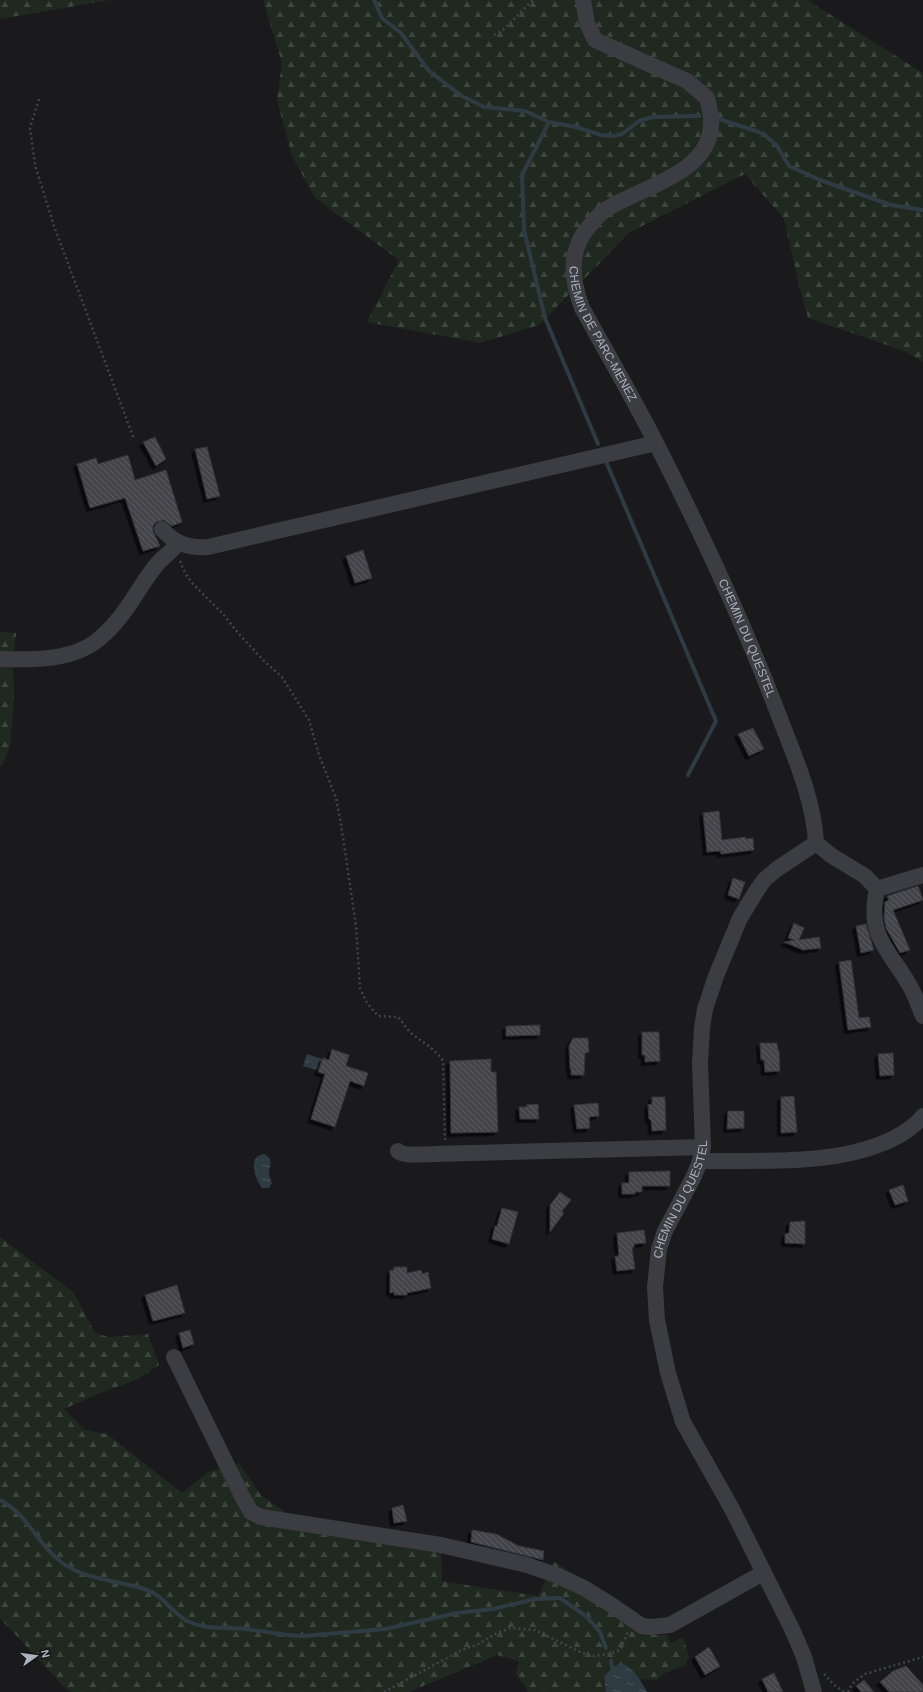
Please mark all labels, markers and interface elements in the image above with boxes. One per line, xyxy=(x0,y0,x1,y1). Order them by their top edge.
street label: CHEMIN DE PARC-MENEZ xyxy=(566,266,640,404)
street label: CHEMIN DU QUESTEL xyxy=(716,577,778,700)
street label: CHEMIN DU QUESTEL xyxy=(651,1140,710,1259)
north arrow xyxy=(16,1636,56,1676)
text: N xyxy=(39,1648,52,1659)

